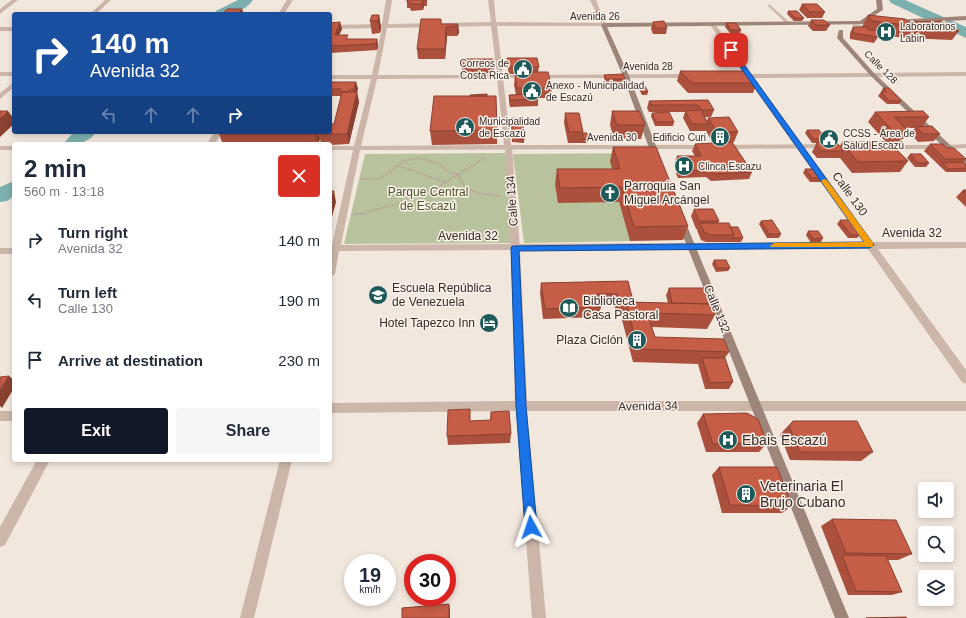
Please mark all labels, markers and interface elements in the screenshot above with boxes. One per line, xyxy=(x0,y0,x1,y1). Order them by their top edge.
street label: Avenida 26 xyxy=(570,11,620,22)
hospital icon: Laboratorios Labin xyxy=(875,21,897,43)
place label: Laboratorios Labin xyxy=(900,21,956,44)
icon: right xyxy=(24,28,76,80)
text: 140 m xyxy=(90,28,169,59)
pin xyxy=(714,33,748,67)
icon: arrive xyxy=(720,39,742,61)
street label: Calle 128 xyxy=(862,48,900,86)
place label: Correos de Costa Rica xyxy=(460,58,509,81)
public building icon: Correos de Costa Rica xyxy=(512,58,534,80)
text: Avenida 32 xyxy=(90,61,180,81)
street label: Avenida 28 xyxy=(623,61,673,72)
public building icon: Anexo - Municipalidad de Escazú xyxy=(521,80,543,102)
place label: Anexo - Municipalidad de Escazú xyxy=(546,80,644,103)
icon: left xyxy=(98,104,120,126)
icon: ahead xyxy=(140,104,162,126)
icon: ahead xyxy=(182,104,204,126)
icon: right xyxy=(224,104,246,126)
public building icon: Municipalidad de Escazú xyxy=(454,116,476,138)
place label: Municipalidad de Escazú xyxy=(479,116,540,139)
building icon: Edificio Curi xyxy=(709,126,731,148)
place label: CCSS - Área de Salud Escazú xyxy=(843,127,915,151)
public building icon: CCSS - Área de Salud Escazú xyxy=(818,128,840,150)
street label: Avenida 30 xyxy=(587,132,637,143)
place label: Edificio Curi xyxy=(653,132,706,143)
text: 2 min xyxy=(24,155,87,182)
button: close xyxy=(278,155,320,197)
hospital icon: Clinca Escazu xyxy=(673,155,695,177)
place label: Clinca Escazu xyxy=(698,161,761,172)
street label: Calle 130 xyxy=(829,169,871,219)
street label: Calle 134 xyxy=(503,175,521,227)
place label: Parroquia San Miguel Arcángel xyxy=(624,179,709,207)
church icon: Parroquia San Miguel Arcángel xyxy=(599,182,621,204)
text: 560 m · 13:18 xyxy=(24,184,104,199)
park label: Parque Central de Escazú xyxy=(388,185,468,213)
text: Turn right xyxy=(58,224,128,241)
street label: Avenida 32 xyxy=(882,226,942,240)
icon: right xyxy=(24,229,46,251)
street label: Avenida 32 xyxy=(438,229,498,243)
text: 140 m xyxy=(278,232,320,249)
text: Avenida 32 xyxy=(58,241,123,256)
place label: Escuela República de Venezuela xyxy=(392,281,492,309)
street label: Calle 132 xyxy=(701,283,733,335)
text: Turn left xyxy=(58,284,117,301)
school or university icon: Escuela República de Venezuela xyxy=(367,284,389,306)
icon: left xyxy=(24,289,46,311)
text: 190 m xyxy=(278,292,320,309)
place label: Biblioteca Casa Pastoral xyxy=(583,294,658,322)
library icon: Biblioteca Casa Pastoral xyxy=(558,297,580,319)
text: Calle 130 xyxy=(58,301,113,316)
hotel icon: Hotel Tapezco Inn xyxy=(478,312,500,334)
place label: Hotel Tapezco Inn xyxy=(379,316,475,330)
building icon: Plaza Ciclón xyxy=(626,329,648,351)
place label: Plaza Ciclón xyxy=(556,333,623,347)
icon: arrive xyxy=(24,349,46,371)
text: Arrive at destination xyxy=(58,352,203,369)
text: 230 m xyxy=(278,352,320,369)
street label: Avenida 34 xyxy=(618,398,678,414)
button: Exit xyxy=(24,408,168,454)
button: Share xyxy=(176,408,320,454)
hospital icon: Ebais Escazú xyxy=(717,429,739,451)
place label: Ebais Escazú xyxy=(742,432,827,448)
place label: Veterinaria El Brujo Cubano xyxy=(760,478,846,510)
map controls xyxy=(918,482,954,606)
button: sound xyxy=(918,482,954,518)
building icon: Veterinaria El Brujo Cubano xyxy=(735,483,757,505)
position arrow xyxy=(510,506,552,548)
button: search xyxy=(918,526,954,562)
speed limit sign: 30 xyxy=(404,554,456,606)
text: 19 xyxy=(359,564,381,586)
button: layers xyxy=(918,570,954,606)
text: km/h xyxy=(359,584,381,595)

